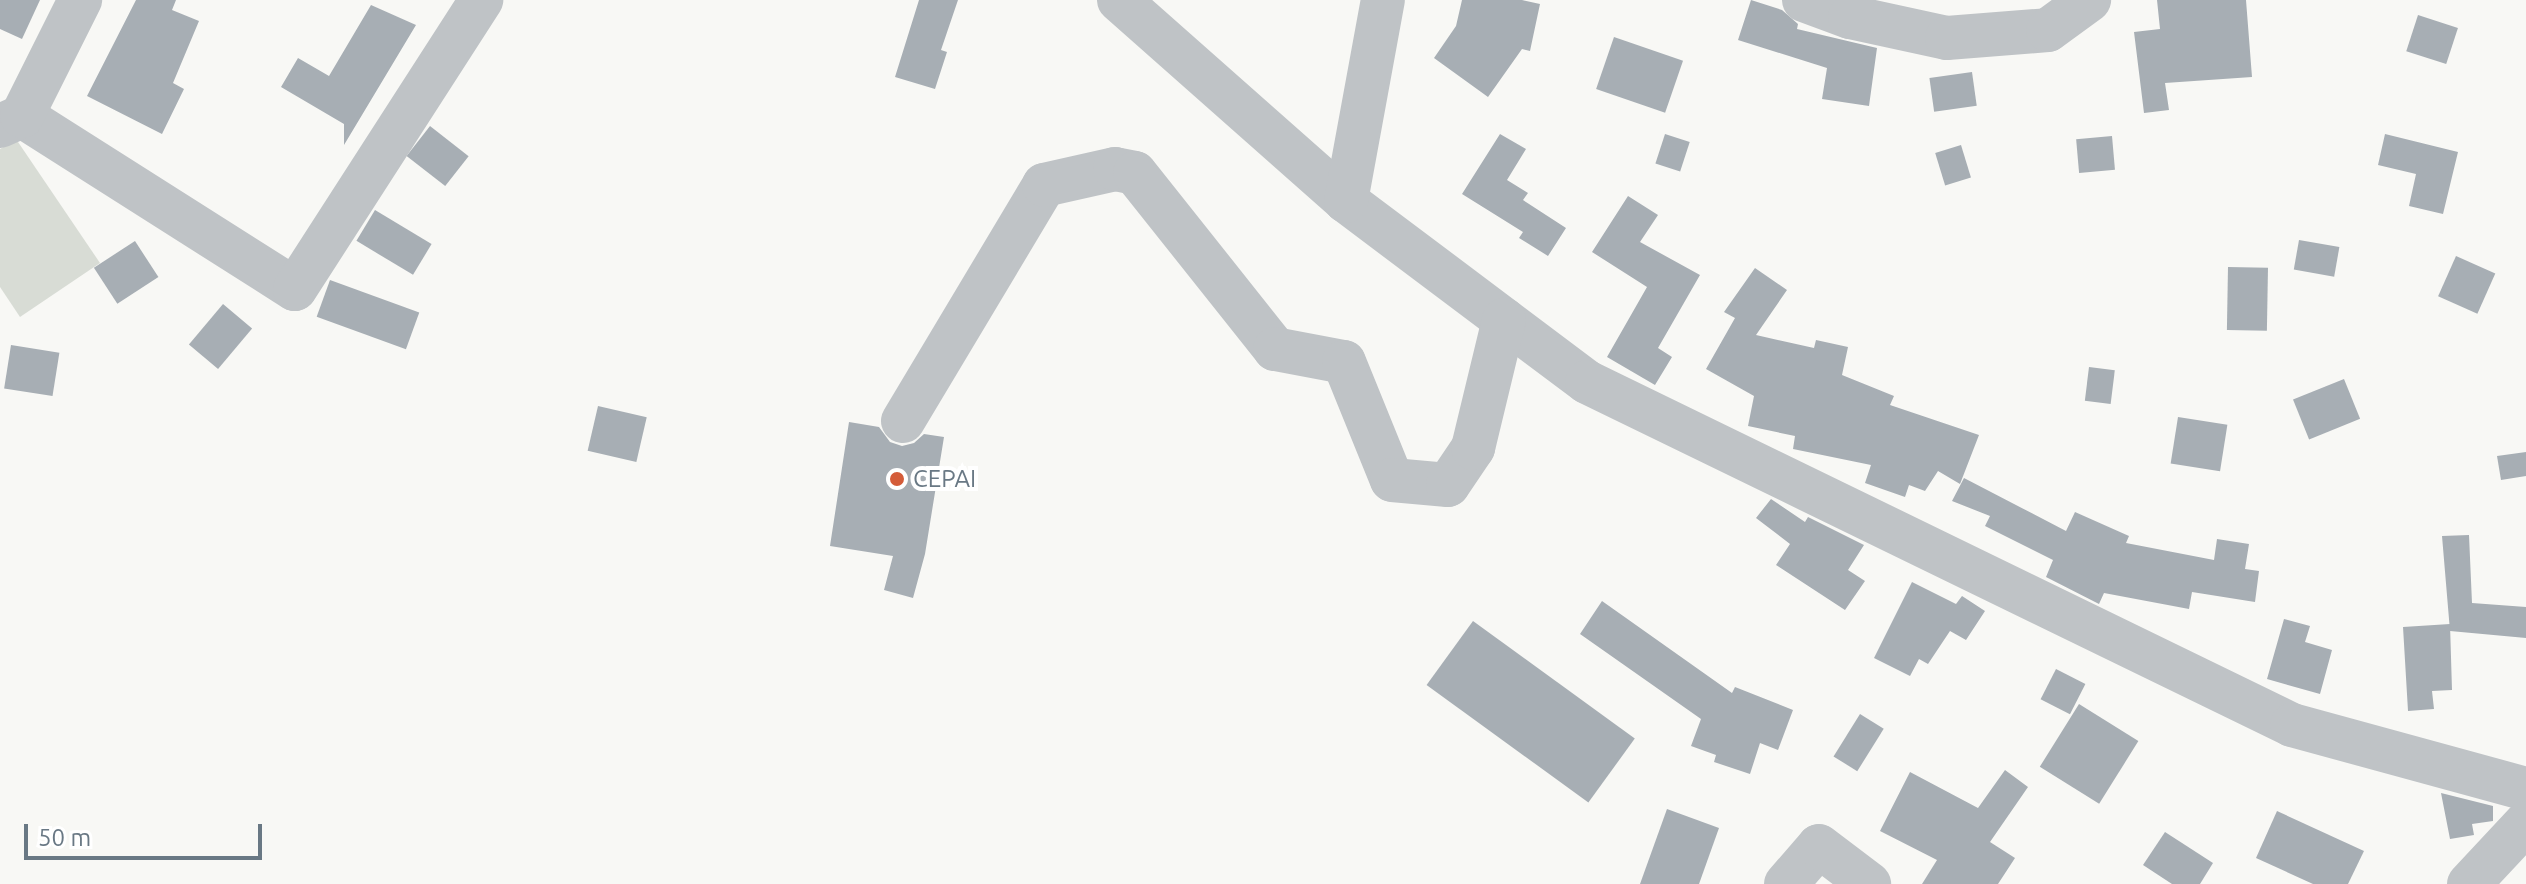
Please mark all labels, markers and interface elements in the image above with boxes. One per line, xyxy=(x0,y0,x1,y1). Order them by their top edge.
place label: CEPAI xyxy=(913,465,976,493)
marker: CEPAI xyxy=(888,470,906,488)
scale bar xyxy=(28,808,266,858)
text: 50 m xyxy=(38,824,91,851)

